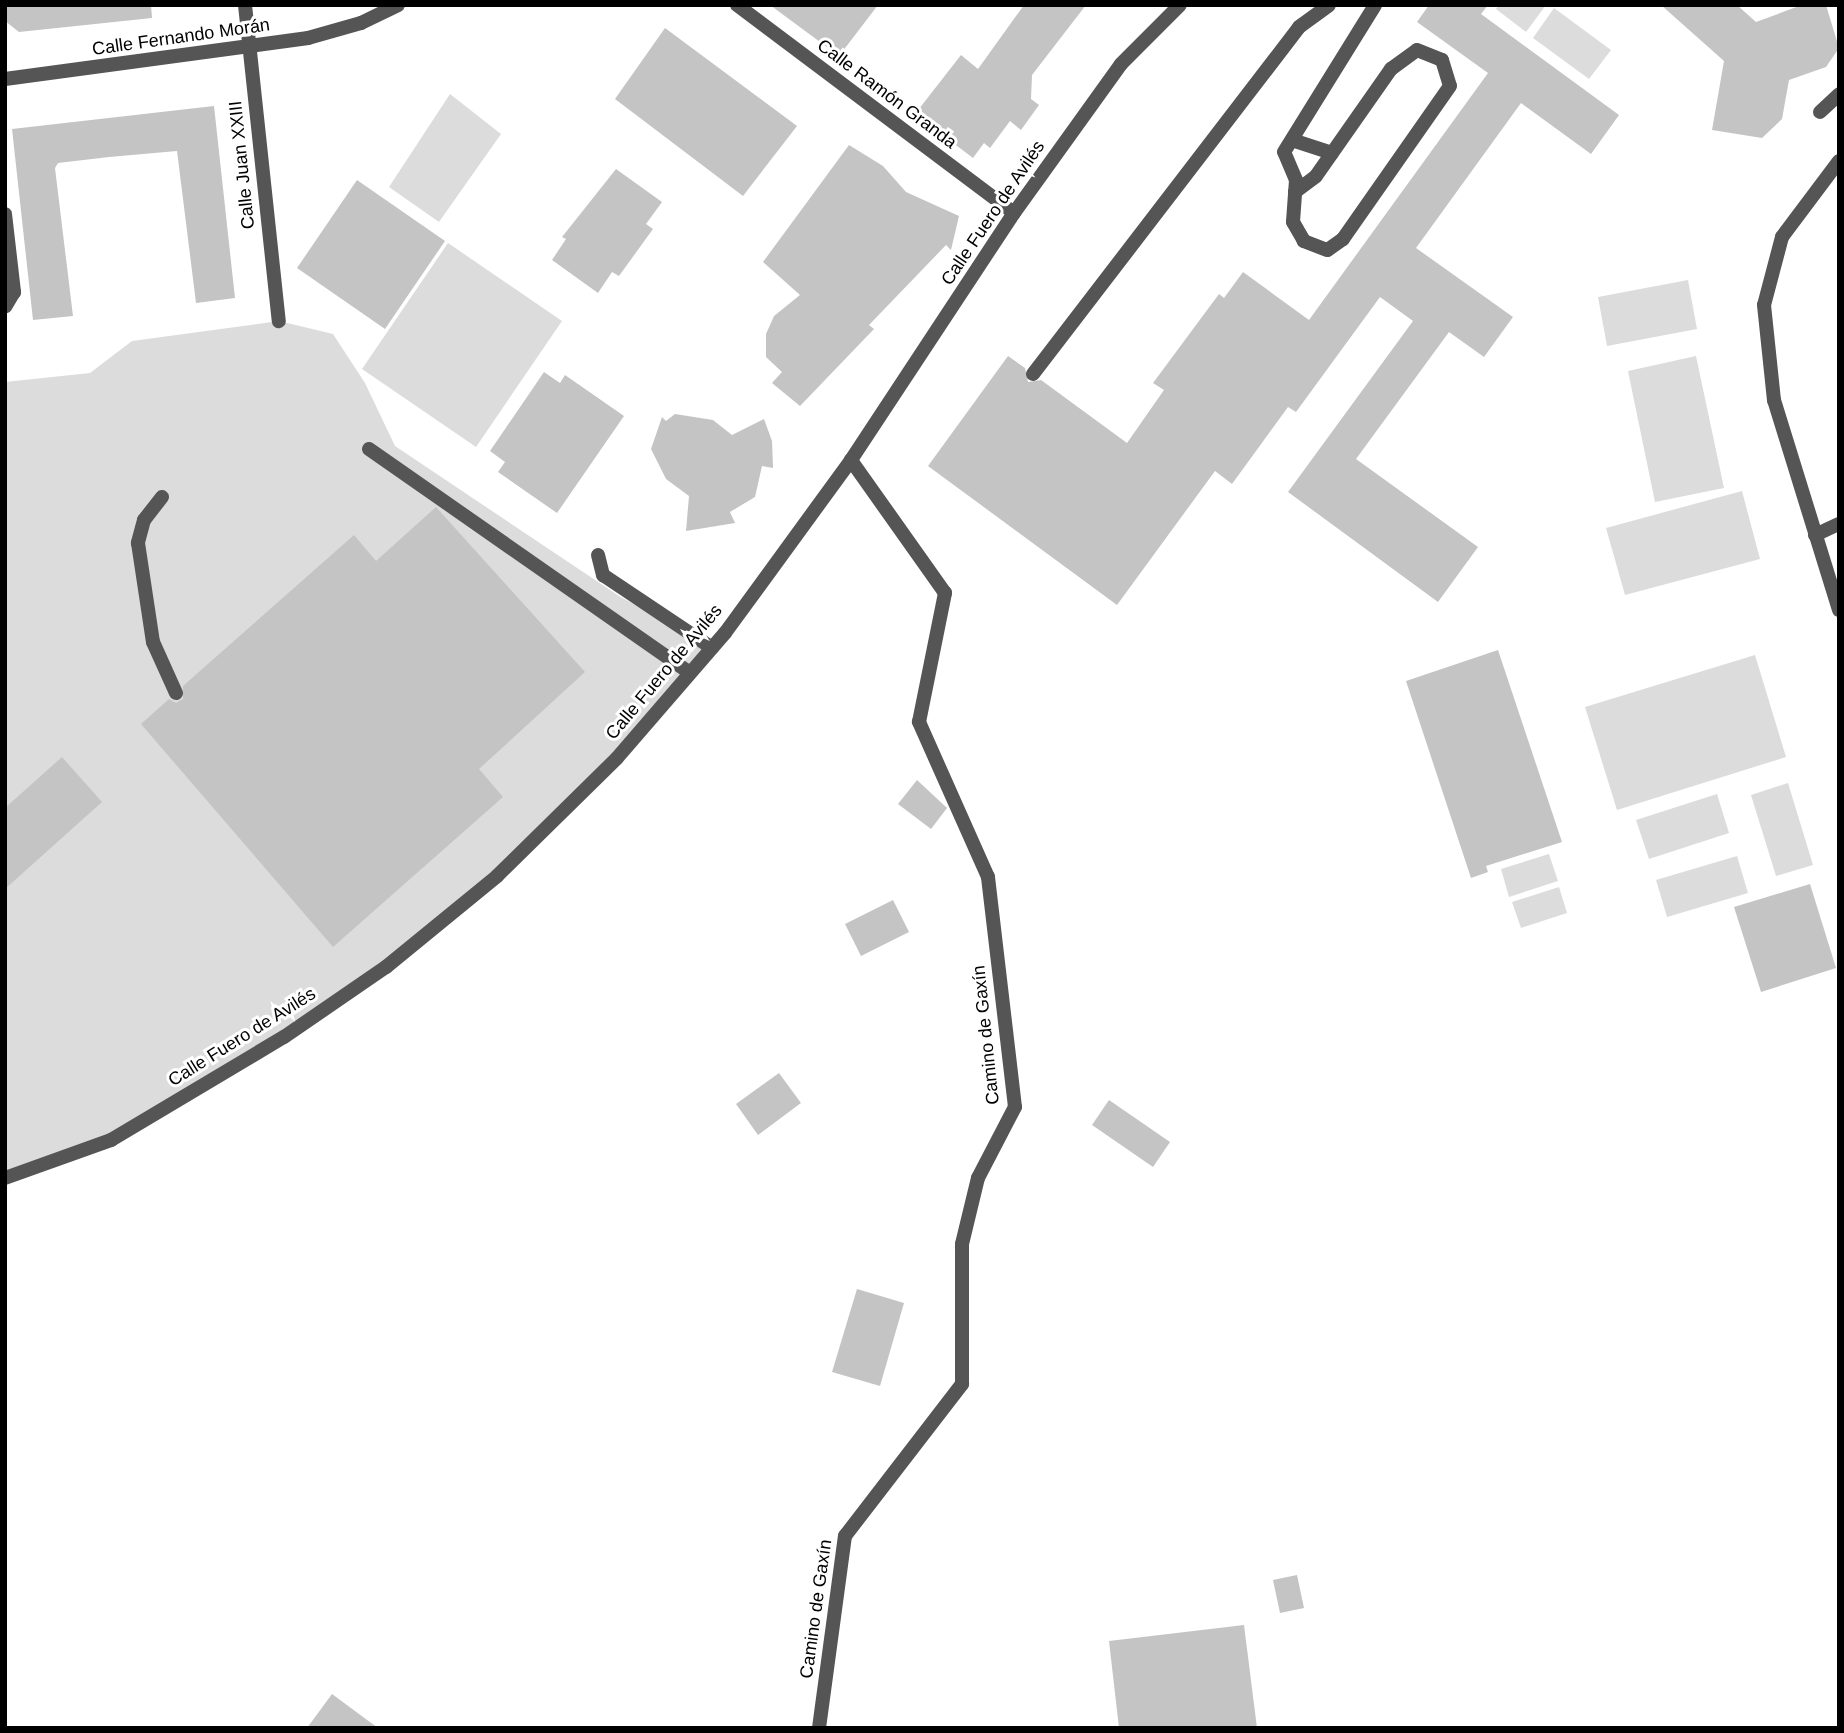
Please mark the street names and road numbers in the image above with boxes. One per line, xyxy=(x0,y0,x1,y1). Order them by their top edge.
street label: Calle Fernando Morán xyxy=(91,14,271,60)
street label: Calle Ramón Granda xyxy=(813,34,961,154)
street label: Calle Juan XXIII xyxy=(225,100,259,230)
street label: Calle Fuero de Avilés xyxy=(936,136,1050,290)
street label: Calle Fuero de Avilés xyxy=(601,600,727,744)
street label: Camino de Gaxín xyxy=(968,964,1004,1106)
street label: Calle Fuero de Avilés xyxy=(164,983,320,1091)
street label: Camino de Gaxín xyxy=(796,1538,836,1680)

